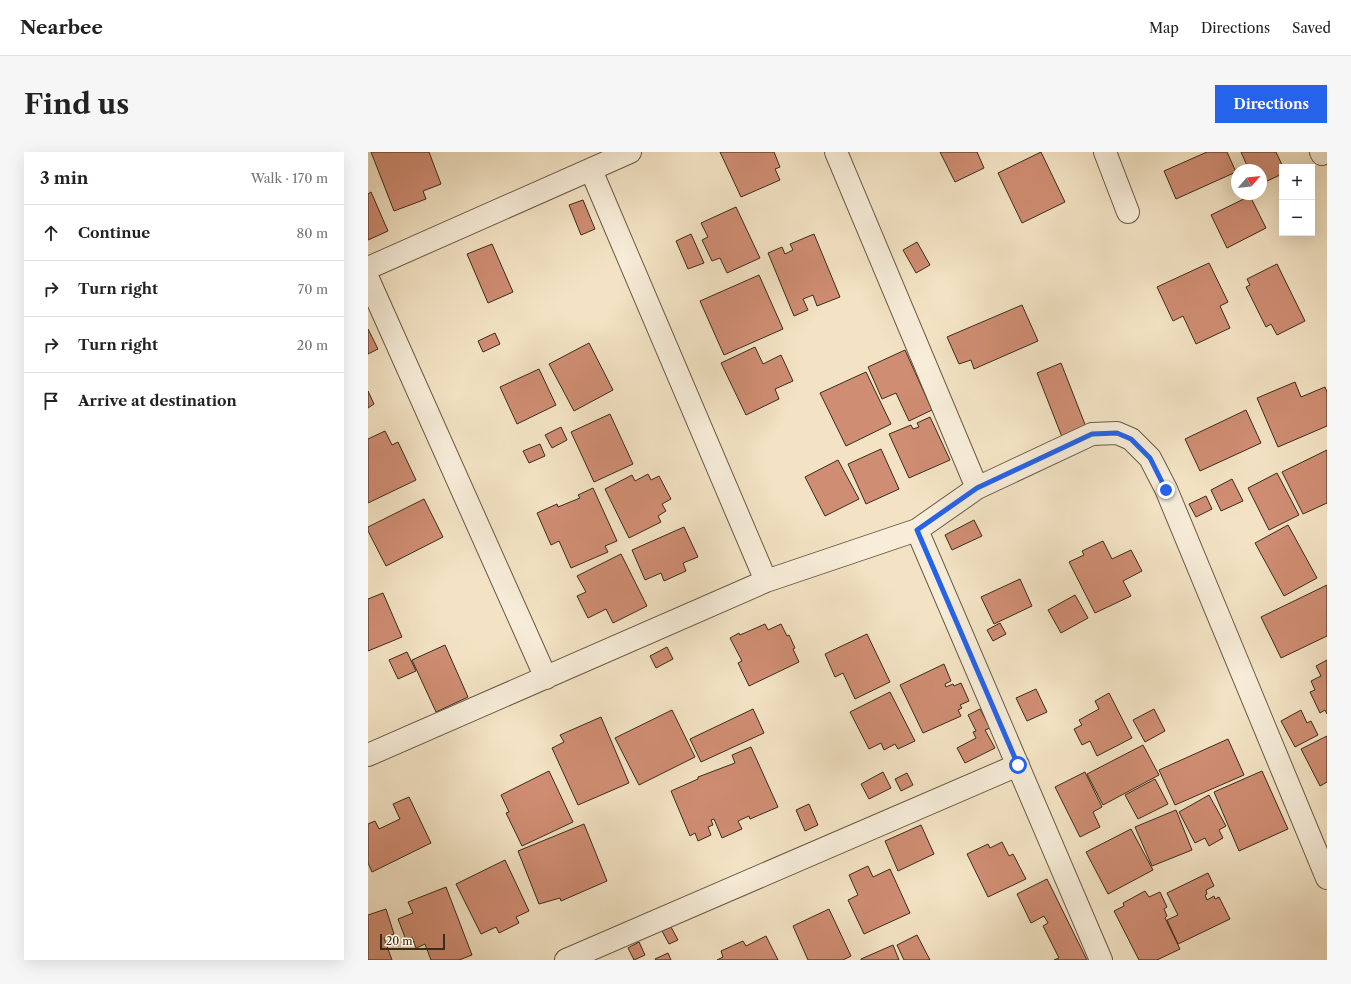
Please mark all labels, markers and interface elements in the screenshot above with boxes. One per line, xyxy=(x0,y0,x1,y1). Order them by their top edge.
text: Nearbee xyxy=(20,16,103,39)
text: Map xyxy=(1149,19,1179,37)
text: Directions xyxy=(1201,19,1270,37)
text: Saved xyxy=(1292,19,1331,37)
button: Directions xyxy=(1215,85,1327,123)
text: Find us xyxy=(24,87,129,121)
north arrow xyxy=(1231,164,1267,200)
map controls xyxy=(1279,164,1315,236)
button: + xyxy=(1279,164,1315,200)
text: 3 min xyxy=(40,168,89,188)
text: Walk · 170 m xyxy=(251,170,328,186)
button: − xyxy=(1279,200,1315,236)
icon: ahead xyxy=(40,222,62,244)
text: Continue xyxy=(78,223,150,242)
text: 80 m xyxy=(296,225,328,241)
icon: right xyxy=(40,278,62,300)
text: Turn right xyxy=(78,279,158,298)
text: 70 m xyxy=(298,281,328,297)
icon: right xyxy=(40,334,62,356)
text: Turn right xyxy=(78,335,158,354)
text: 20 m xyxy=(297,337,328,353)
icon: arrive xyxy=(40,390,62,412)
text: Arrive at destination xyxy=(78,391,237,410)
route end xyxy=(1157,481,1175,499)
route start xyxy=(1009,756,1027,774)
scale bar xyxy=(380,932,445,951)
text: 20 m xyxy=(386,934,412,948)

